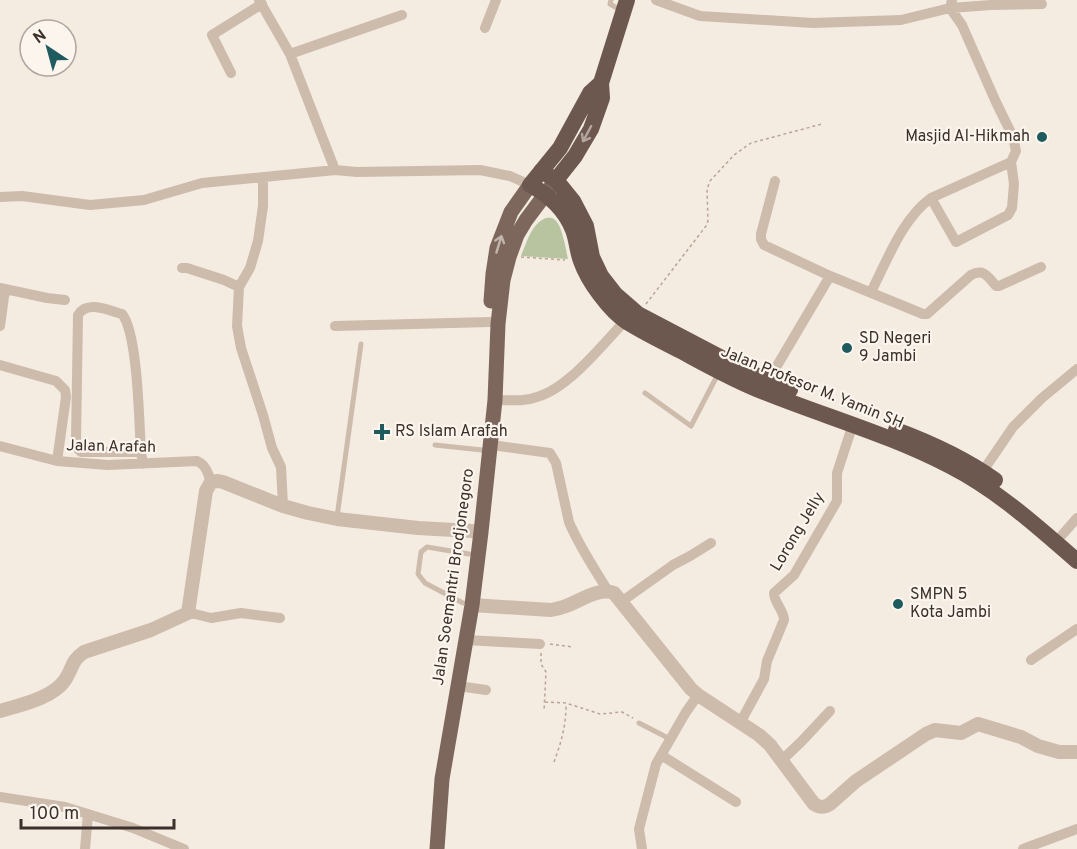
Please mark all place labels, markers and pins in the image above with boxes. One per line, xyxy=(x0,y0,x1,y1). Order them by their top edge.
place label: Masjid Al-Hikmah xyxy=(905,127,1030,147)
marker: Masjid Al-Hikmah xyxy=(1035,130,1049,144)
place label: SD Negeri 9 Jambi xyxy=(859,329,931,367)
marker: SD Negeri 9 Jambi xyxy=(840,341,854,355)
place label: RS Islam Arafah xyxy=(395,422,508,442)
marker: RS Islam Arafah xyxy=(373,423,391,441)
place label: SMPN 5 Kota Jambi xyxy=(910,585,991,623)
marker: SMPN 5 Kota Jambi xyxy=(891,597,905,611)

